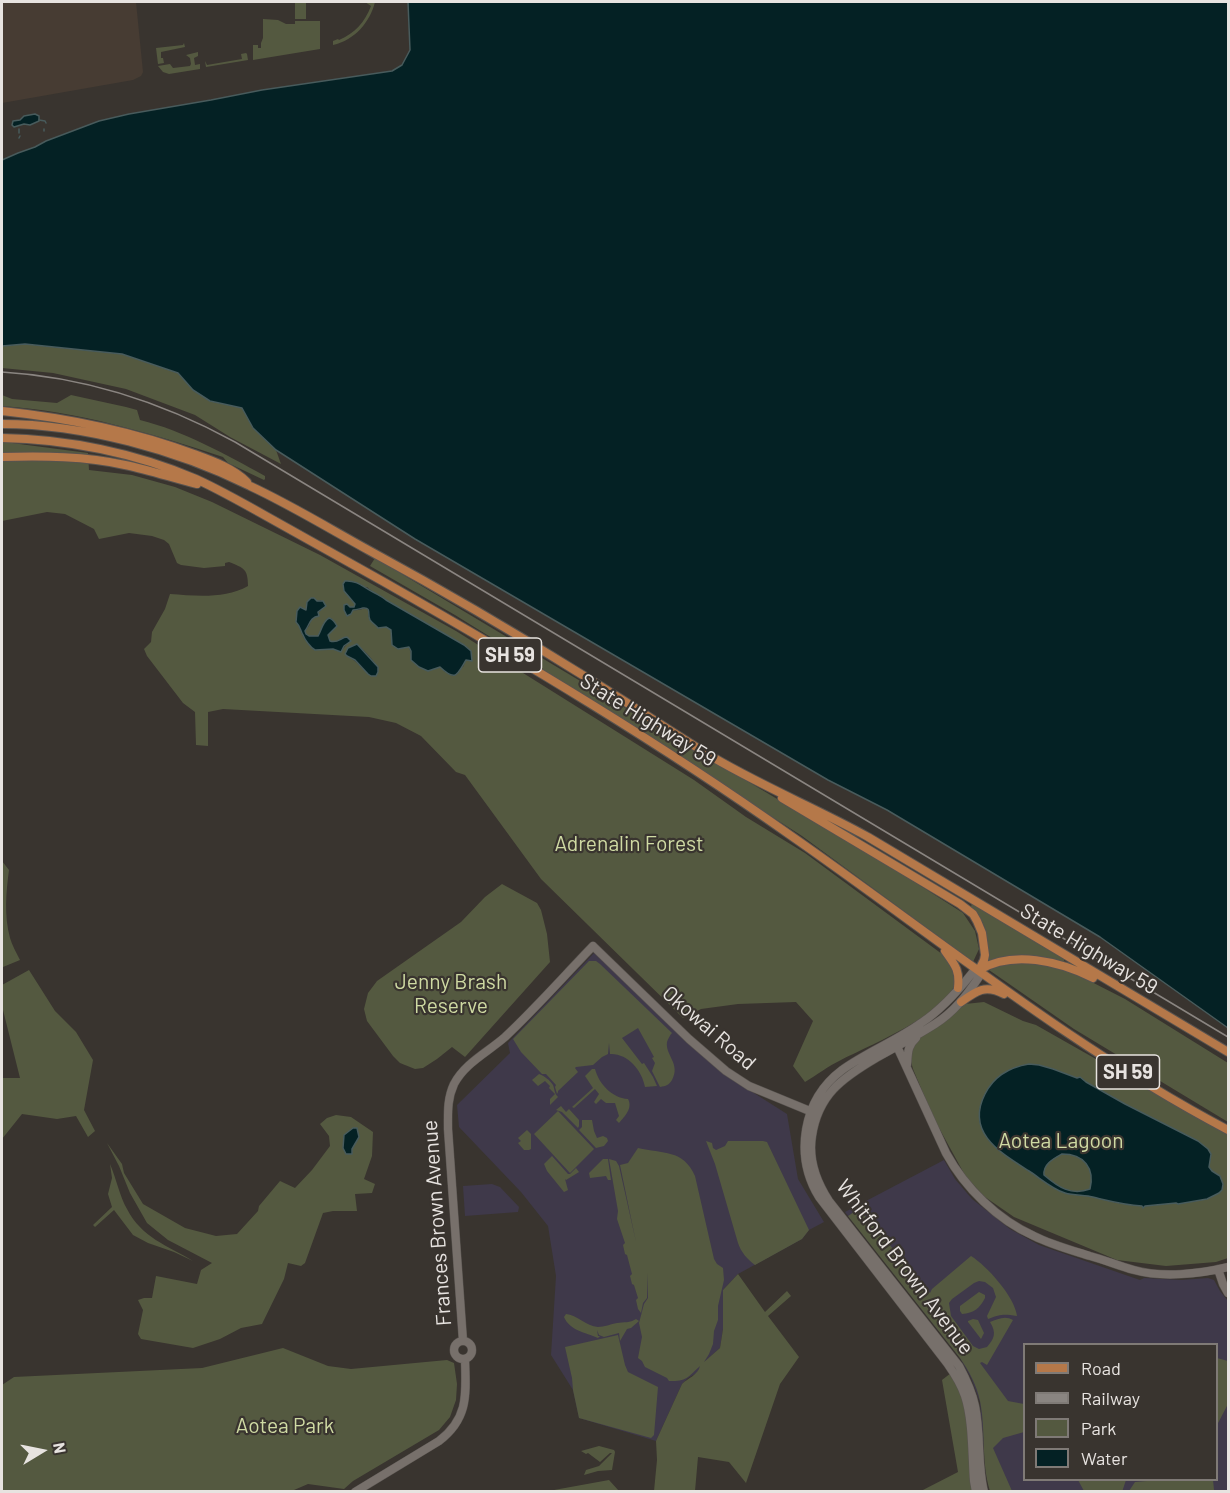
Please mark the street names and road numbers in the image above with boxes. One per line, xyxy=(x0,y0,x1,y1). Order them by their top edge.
road number: SH 59 xyxy=(478,638,542,672)
street label: State Highway 59 xyxy=(575,668,721,772)
street label: State Highway 59 xyxy=(1016,898,1162,1000)
street label: Okowai Road xyxy=(657,980,761,1076)
road number: SH 59 xyxy=(1096,1055,1160,1089)
street label: Frances Brown Avenue xyxy=(417,1119,457,1327)
street label: Whitford Brown Avenue xyxy=(831,1174,979,1360)

